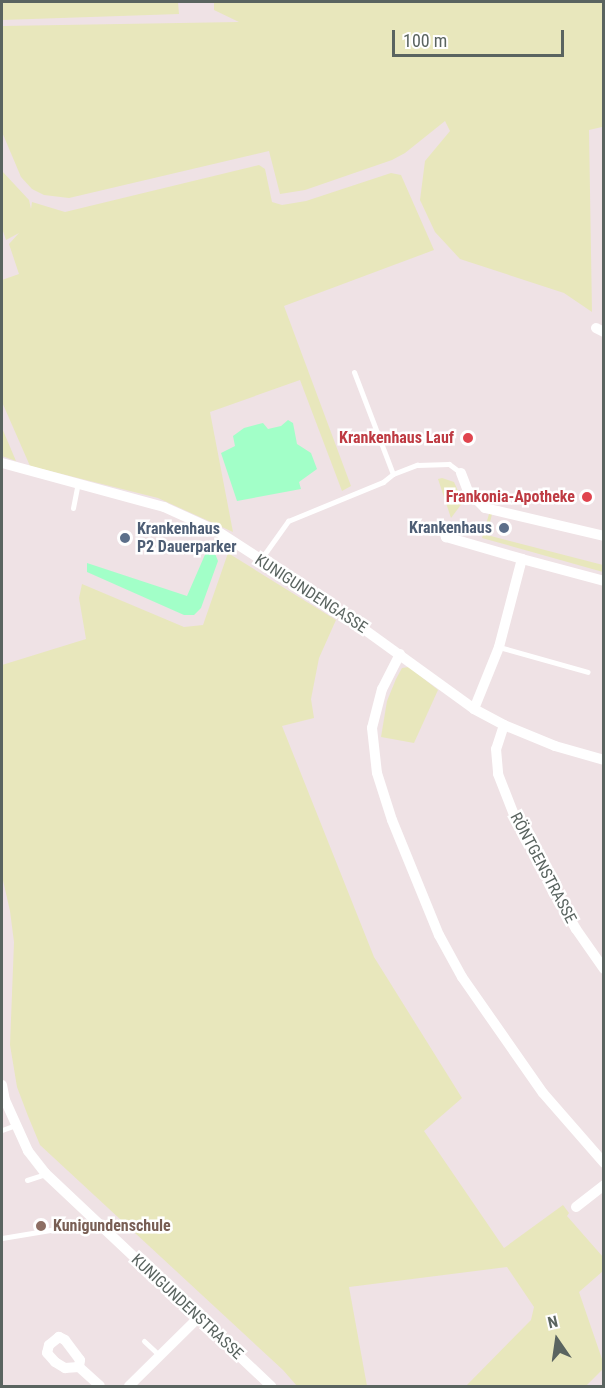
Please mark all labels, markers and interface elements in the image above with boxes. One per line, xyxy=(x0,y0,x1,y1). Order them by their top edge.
scale bar xyxy=(395,18,568,56)
text: 100 m xyxy=(403,30,447,51)
place label: Krankenhaus Lauf xyxy=(339,428,454,448)
marker: Krankenhaus Lauf xyxy=(459,429,477,447)
place label: Frankonia-Apotheke xyxy=(446,487,575,507)
marker: Frankonia-Apotheke xyxy=(580,490,594,504)
place label: Krankenhaus xyxy=(409,518,492,538)
place label: Krankenhaus P2 Dauerparker xyxy=(137,519,236,557)
marker: Krankenhaus xyxy=(497,521,511,535)
marker: Krankenhaus P2 Dauerparker xyxy=(118,531,132,545)
street label: KUNIGUNDENGASSE xyxy=(251,550,371,638)
street label: RÖNTGENSTRASSE xyxy=(506,810,580,926)
place label: Kunigundenschule xyxy=(53,1216,171,1236)
marker: Kunigundenschule xyxy=(34,1219,48,1233)
street label: KUNIGUNDENSTRASSE xyxy=(127,1250,247,1364)
north arrow xyxy=(527,1310,587,1370)
text: N xyxy=(546,1312,560,1332)

